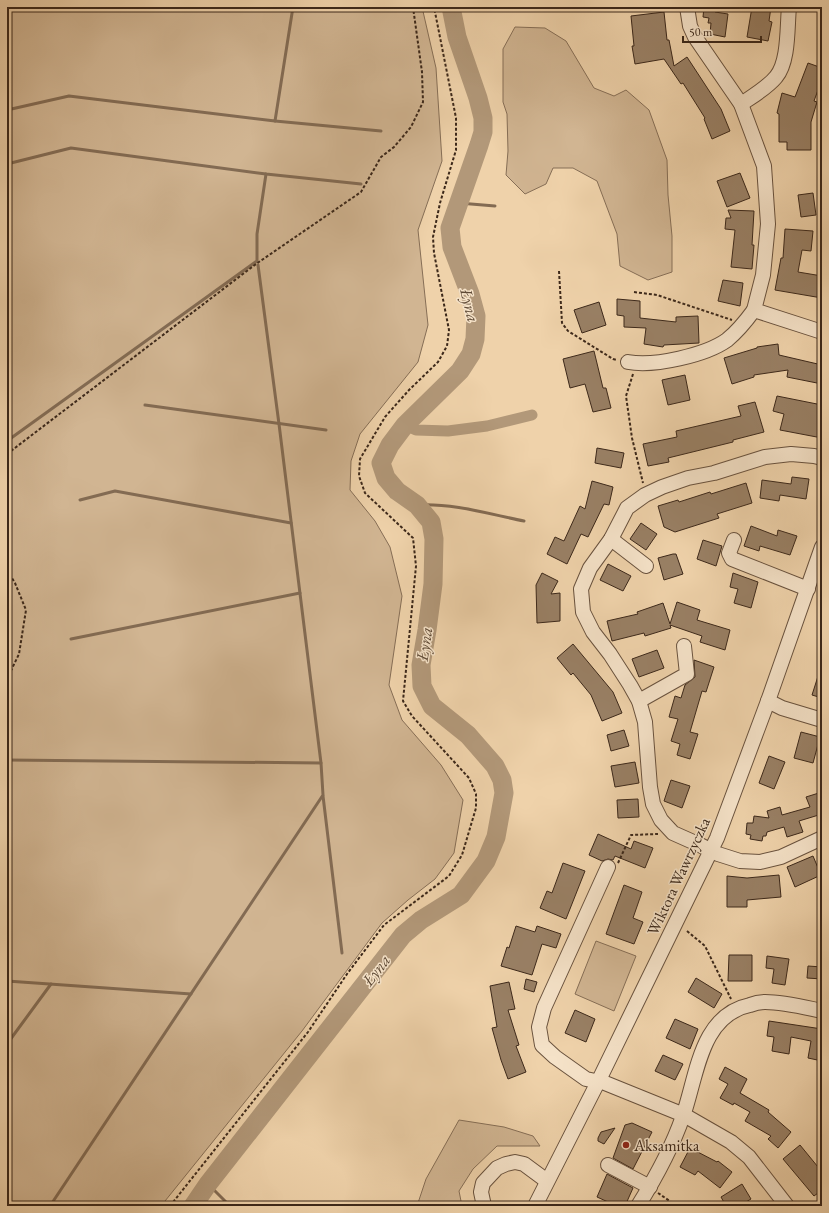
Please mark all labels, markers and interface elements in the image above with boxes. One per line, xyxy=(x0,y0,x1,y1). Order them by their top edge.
scale bar xyxy=(683,18,761,44)
text: 50 m xyxy=(689,24,713,40)
water label: Łyna xyxy=(455,285,485,324)
water label: Łyna xyxy=(411,626,437,663)
street label: Wiktora Wawrzyczka xyxy=(642,813,715,939)
water label: Łyna xyxy=(356,950,395,991)
place label: Aksamitka xyxy=(633,1135,700,1156)
marker: Aksamitka xyxy=(621,1140,631,1150)

